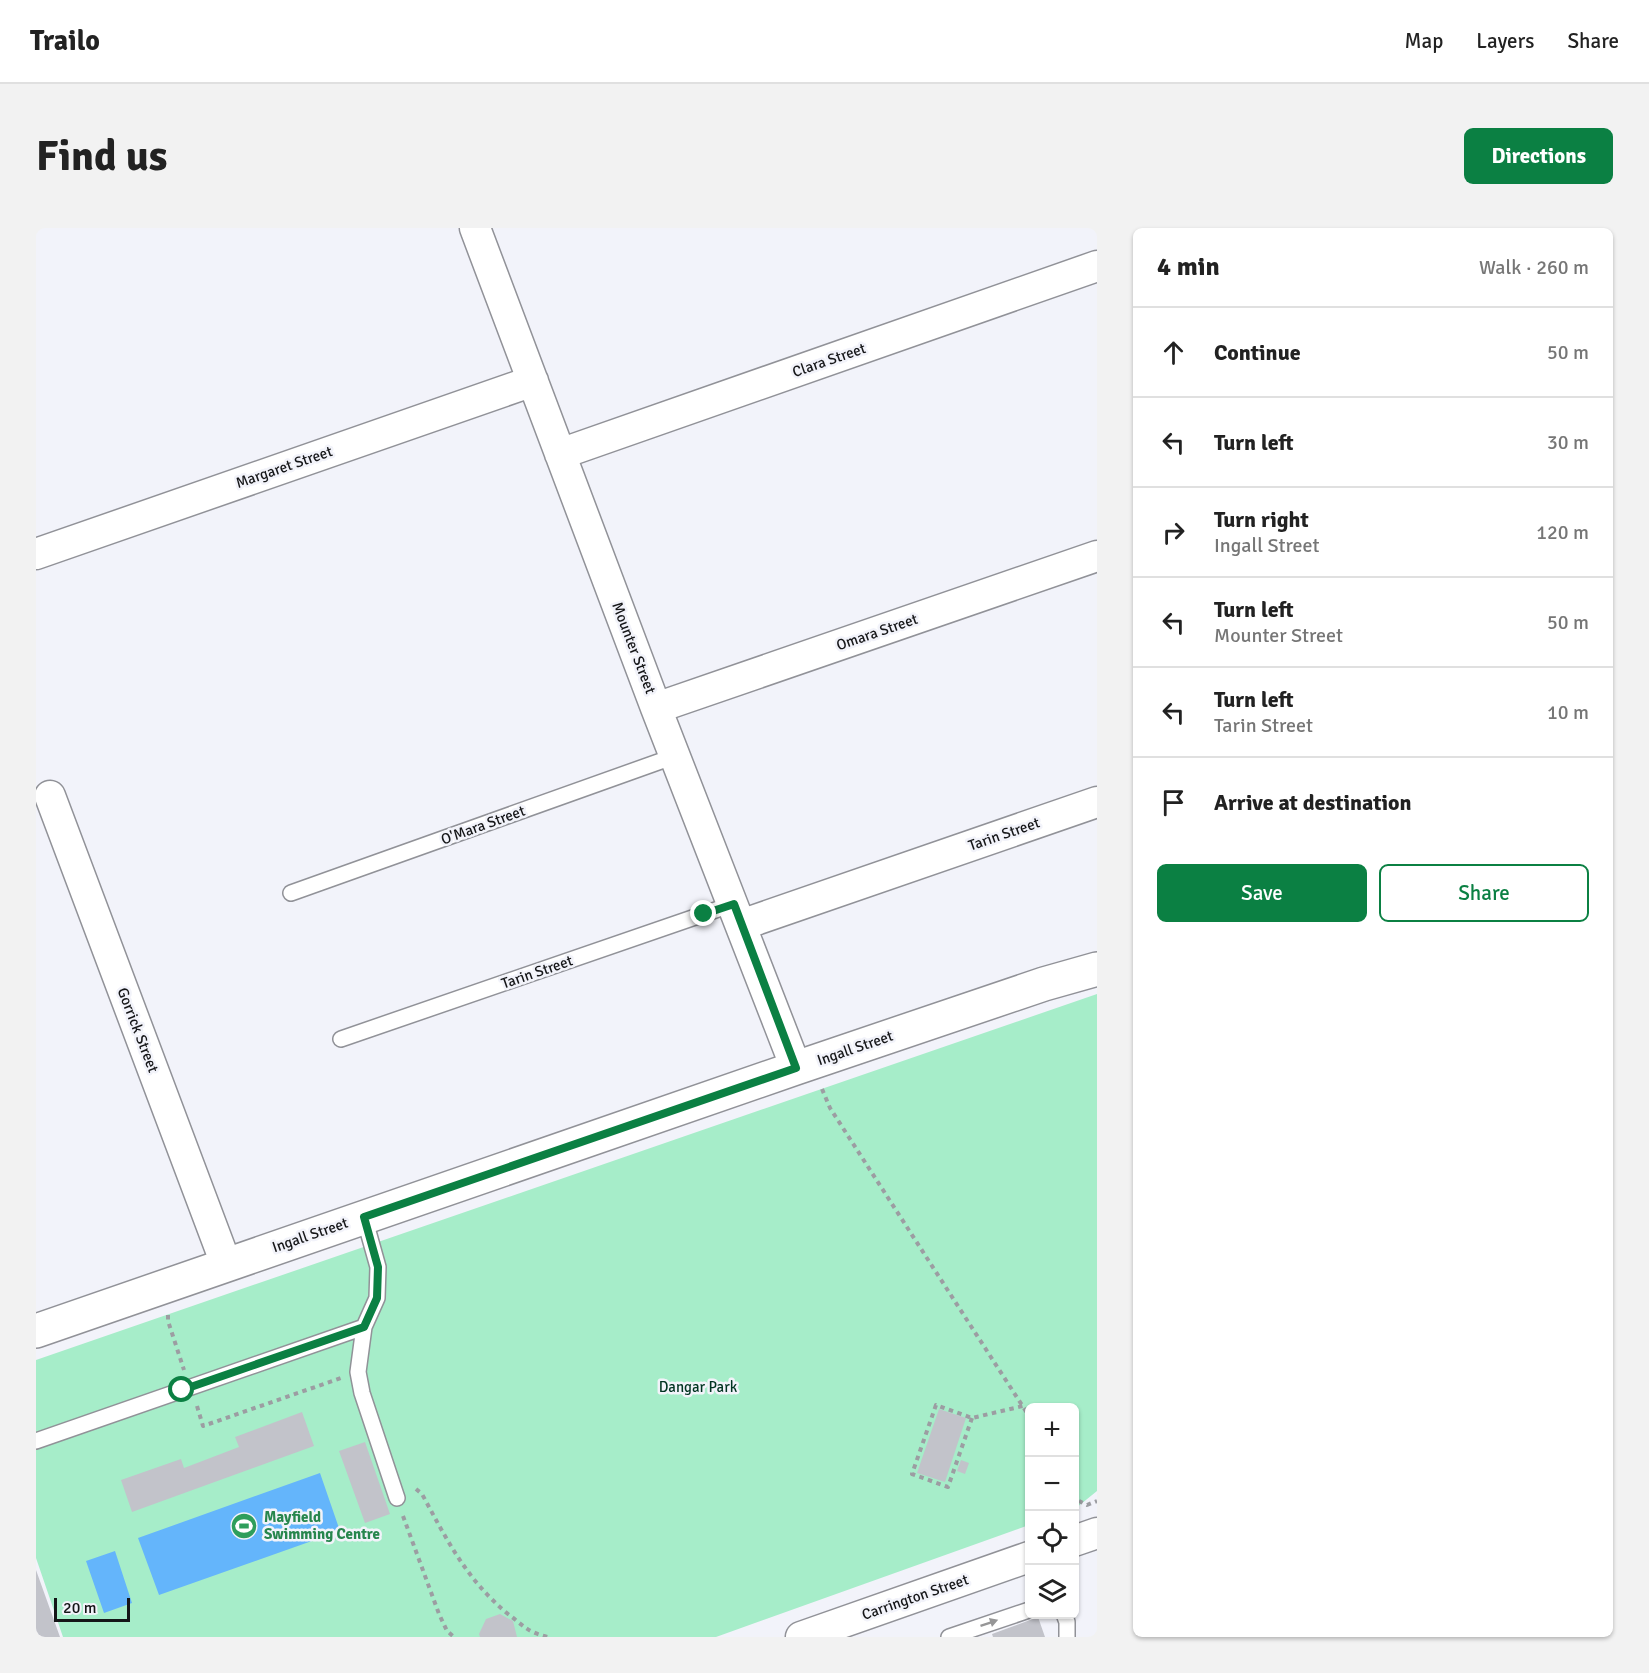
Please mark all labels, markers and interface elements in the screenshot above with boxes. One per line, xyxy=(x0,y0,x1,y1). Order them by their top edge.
text: Trailo xyxy=(30,24,100,58)
text: Map xyxy=(1405,28,1443,54)
text: Layers xyxy=(1476,28,1534,54)
text: Share xyxy=(1567,28,1619,54)
button: Directions xyxy=(1464,128,1613,184)
text: Find us xyxy=(36,131,167,182)
text: 4 min xyxy=(1157,251,1220,283)
text: Walk · 260 m xyxy=(1479,255,1589,280)
icon: ahead xyxy=(1157,336,1190,369)
street label: Clara Street xyxy=(790,339,868,381)
text: Continue xyxy=(1214,339,1301,366)
text: 50 m xyxy=(1547,340,1589,365)
icon: left xyxy=(1157,426,1190,459)
text: Turn left xyxy=(1214,429,1294,456)
text: 30 m xyxy=(1547,430,1589,455)
street label: Margaret Street xyxy=(233,442,335,492)
text: Turn right xyxy=(1214,506,1309,533)
icon: right xyxy=(1157,516,1190,549)
text: 120 m xyxy=(1536,520,1589,545)
text: Ingall Street xyxy=(1214,533,1320,558)
text: Turn left xyxy=(1214,596,1294,623)
street label: Mounter Street xyxy=(608,600,660,696)
icon: left xyxy=(1157,606,1190,639)
street label: Omara Street xyxy=(834,610,920,654)
text: 50 m xyxy=(1547,610,1589,635)
text: Mounter Street xyxy=(1214,623,1343,648)
text: Turn left xyxy=(1214,686,1294,713)
icon: left xyxy=(1157,696,1190,729)
text: 10 m xyxy=(1547,700,1589,725)
text: Tarin Street xyxy=(1214,713,1313,738)
icon: arrive xyxy=(1157,786,1190,819)
text: Arrive at destination xyxy=(1214,789,1411,816)
street label: O'Mara Street xyxy=(439,801,527,849)
street label: Tarin Street xyxy=(966,813,1042,855)
button: Save xyxy=(1157,864,1367,922)
button: Share xyxy=(1379,864,1589,922)
route end xyxy=(690,900,716,926)
street label: Tarin Street xyxy=(499,951,575,993)
street label: Gorrick Street xyxy=(114,985,162,1075)
street label: Ingall Street xyxy=(815,1027,895,1069)
street label: Ingall Street xyxy=(270,1214,350,1256)
route start xyxy=(168,1376,194,1402)
park label: Dangar Park xyxy=(659,1378,738,1396)
map controls xyxy=(1025,1403,1079,1619)
button: + xyxy=(1025,1403,1079,1457)
button: − xyxy=(1025,1457,1079,1511)
place label: Mayfield Swimming Centre xyxy=(264,1508,380,1543)
sports icon: Mayfield Swimming Centre xyxy=(229,1511,259,1541)
button: locate xyxy=(1025,1511,1079,1565)
button: layers xyxy=(1025,1565,1079,1619)
street label: Carrington Street xyxy=(859,1570,971,1624)
scale bar xyxy=(54,1595,130,1622)
text: 20 m xyxy=(63,1598,97,1618)
one-way arrow xyxy=(980,1618,998,1628)

